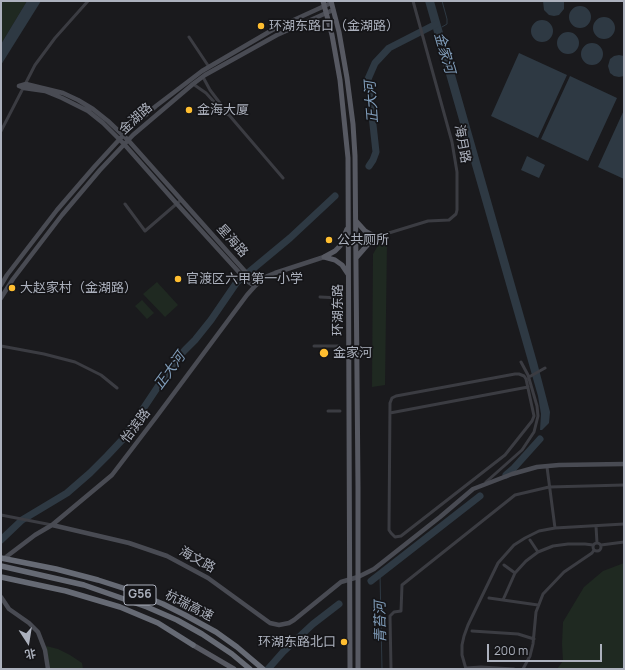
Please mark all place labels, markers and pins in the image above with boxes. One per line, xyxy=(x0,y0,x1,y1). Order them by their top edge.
place label: 环湖东路口（金湖路） xyxy=(269,18,399,34)
marker: 环湖东路口（金湖路） xyxy=(256,21,266,31)
place label: 金海大厦 xyxy=(197,102,249,118)
marker: 金海大厦 xyxy=(184,105,194,115)
place label: 公共厕所 xyxy=(337,232,389,248)
marker: 公共厕所 xyxy=(324,235,334,245)
place label: 官渡区六甲第一小学 xyxy=(186,271,303,287)
marker: 官渡区六甲第一小学 xyxy=(173,274,183,284)
place label: 大赵家村（金湖路） xyxy=(20,280,137,296)
marker: 大赵家村（金湖路） xyxy=(7,283,17,293)
place label: 金家河 xyxy=(333,345,372,361)
marker: 金家河 xyxy=(318,347,330,359)
place label: 环湖东路北口 xyxy=(258,634,336,650)
marker: 环湖东路北口 xyxy=(339,637,349,647)

